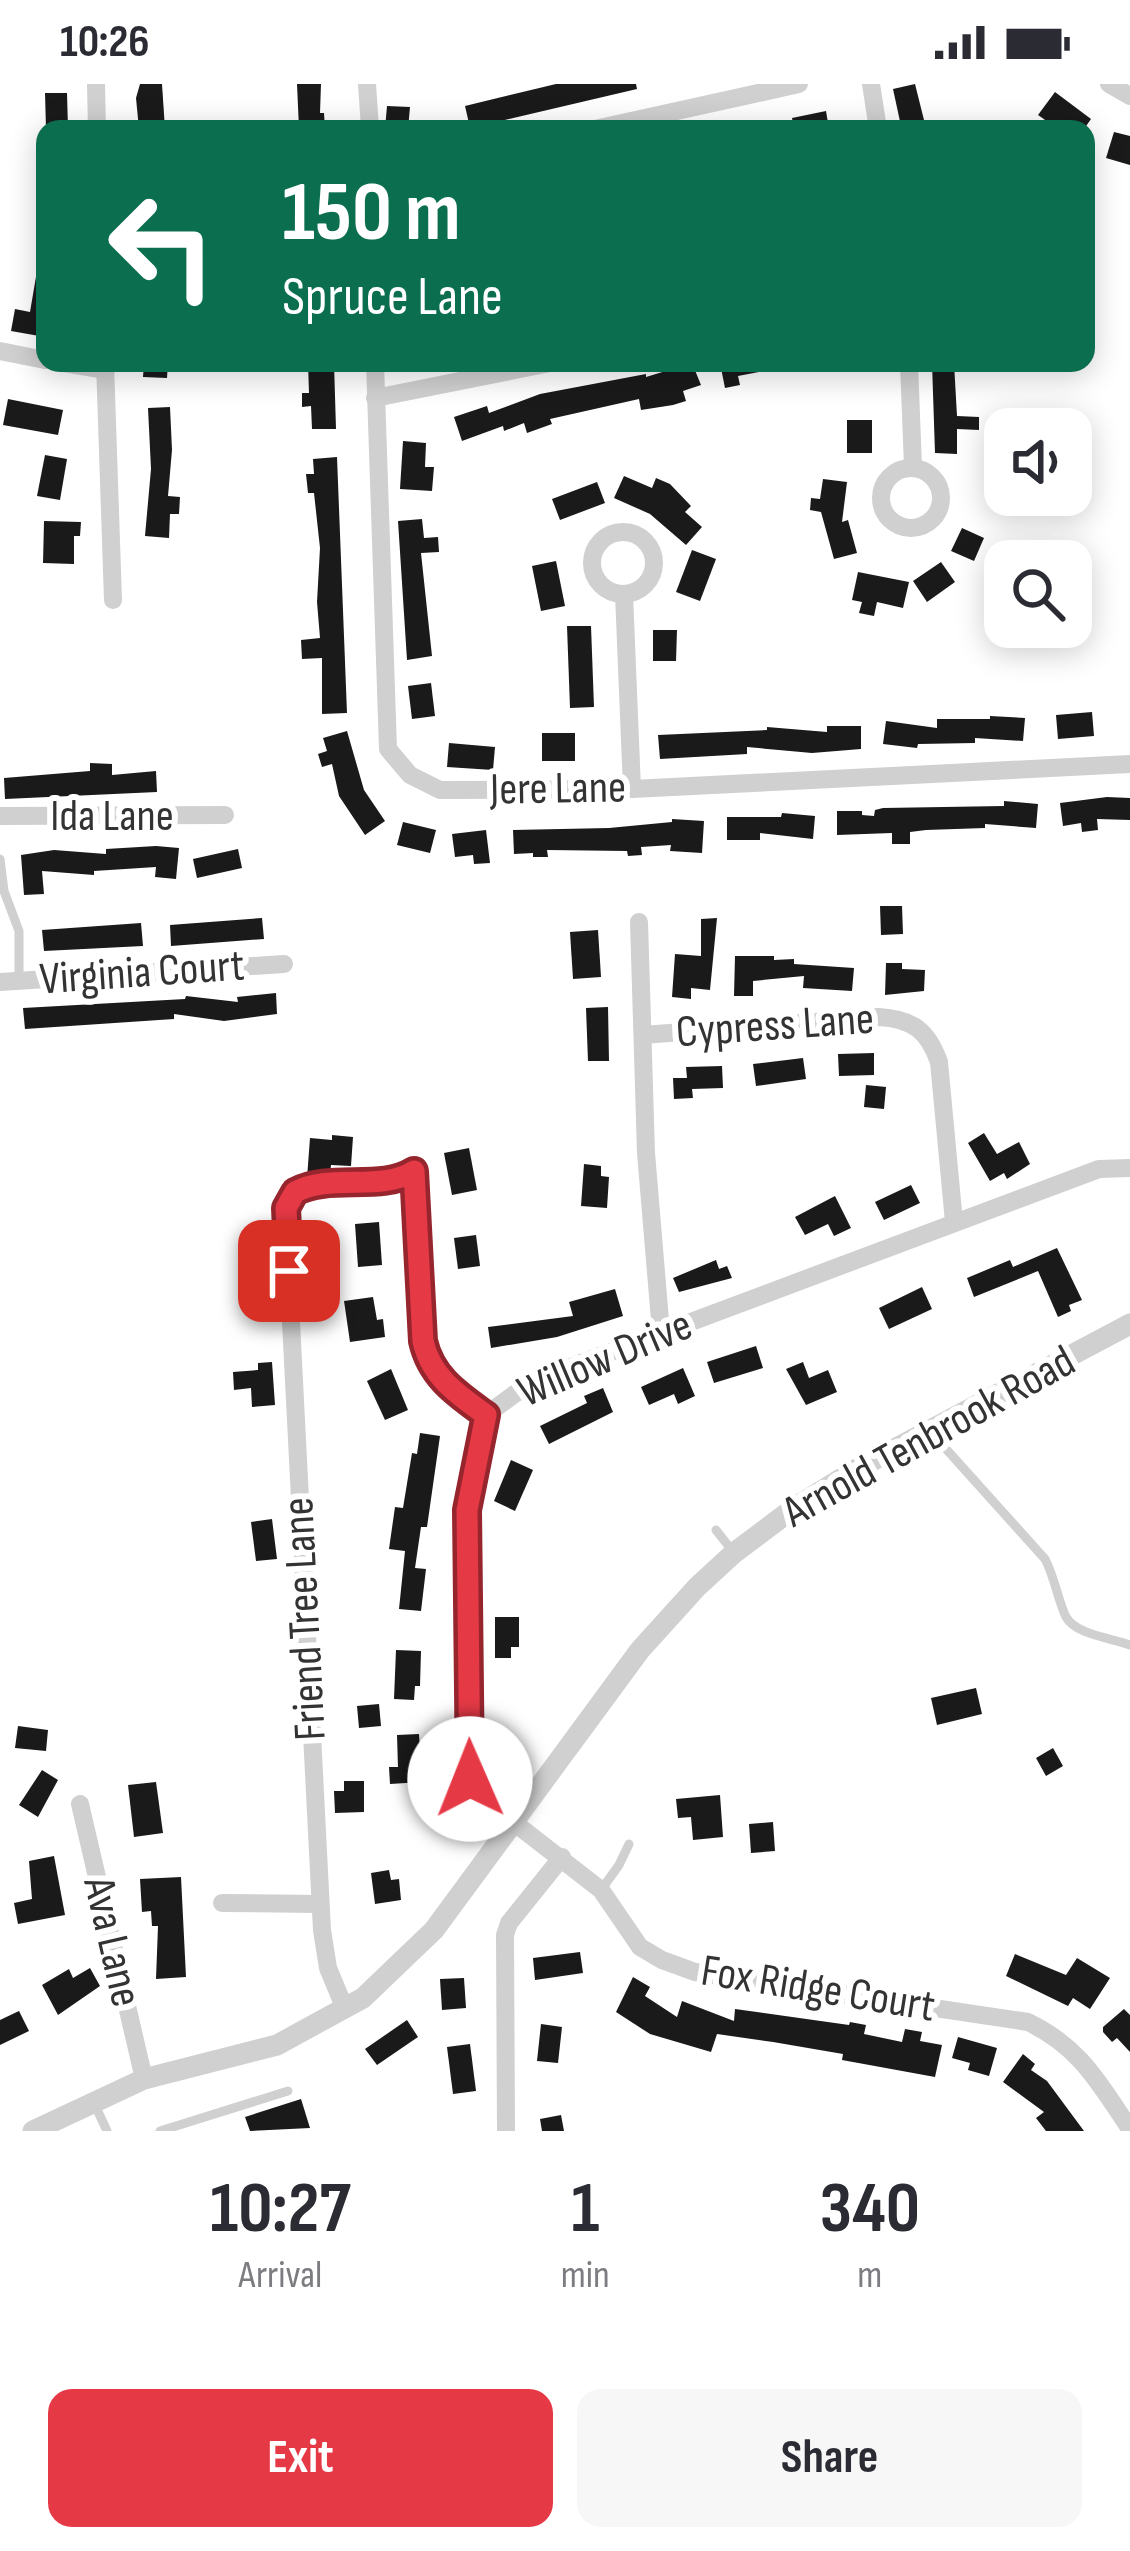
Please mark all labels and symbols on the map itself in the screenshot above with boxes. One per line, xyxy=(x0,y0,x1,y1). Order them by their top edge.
street label: Jere Lane xyxy=(488,760,627,818)
street label: Ida Lane xyxy=(50,789,174,844)
street label: Virginia Court xyxy=(38,938,246,1008)
street label: Cypress Lane xyxy=(674,992,876,1060)
pin xyxy=(238,1220,340,1322)
street label: Willow Drive xyxy=(510,1298,700,1420)
street label: Arnold Tenbrook Road xyxy=(772,1334,1085,1540)
street label: Friend Tree Lane xyxy=(271,1496,339,1742)
position arrow xyxy=(407,1716,533,1842)
street label: Ava Lane xyxy=(70,1871,154,2012)
street label: Fox Ridge Court xyxy=(697,1943,939,2035)

